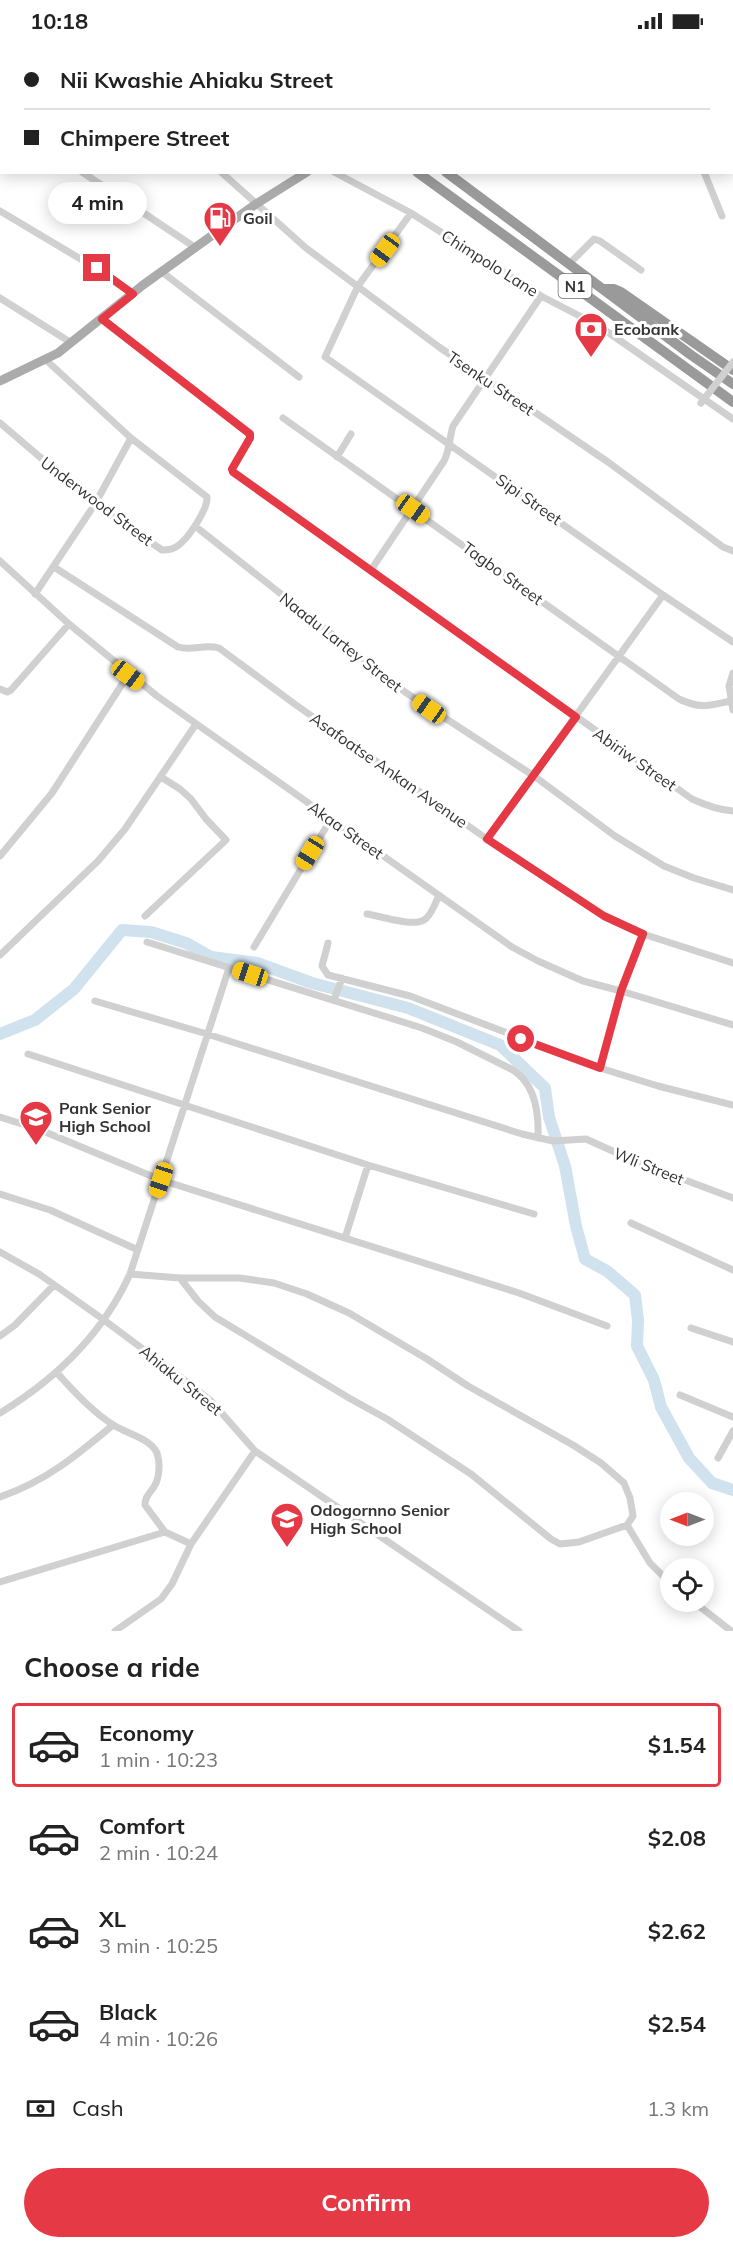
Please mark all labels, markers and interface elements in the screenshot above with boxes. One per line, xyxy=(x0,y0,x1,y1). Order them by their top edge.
text: 10:18 xyxy=(30,7,88,35)
text: Nii Kwashie Ahiaku Street xyxy=(60,66,333,94)
text: Chimpere Street xyxy=(60,124,229,152)
callout: 4 min xyxy=(48,181,146,223)
text: 4 min xyxy=(71,190,124,215)
fuel station icon: Goil xyxy=(202,200,238,247)
place label: Goil xyxy=(243,208,273,228)
street label: Chimpolo Lane xyxy=(438,225,542,301)
car xyxy=(367,230,403,270)
route end xyxy=(83,254,110,281)
road number: N1 xyxy=(558,274,592,298)
bank icon: Ecobank xyxy=(573,311,609,358)
place label: Ecobank xyxy=(614,319,680,339)
street label: Tsenku Street xyxy=(444,347,539,420)
street label: Underwood Street xyxy=(37,452,158,550)
street label: Sipi Street xyxy=(492,469,566,529)
car xyxy=(393,491,433,527)
street label: Tagbo Street xyxy=(459,537,548,609)
street label: Naadu Lartey Street xyxy=(276,588,406,696)
car xyxy=(108,657,148,693)
car xyxy=(409,691,449,727)
street label: Asafoatse Ankan Avenue xyxy=(306,708,472,832)
street label: Abiriw Street xyxy=(589,723,681,795)
street label: Akaa Street xyxy=(304,797,388,864)
car xyxy=(293,833,327,873)
car xyxy=(230,960,270,988)
route start xyxy=(507,1025,534,1052)
place label: Pank Senior High School xyxy=(59,1098,151,1136)
school or university icon: Pank Senior High School xyxy=(18,1099,54,1146)
street label: Wli Street xyxy=(611,1143,687,1189)
car xyxy=(147,1160,175,1200)
street label: Ahiaku Street xyxy=(136,1341,227,1420)
north arrow xyxy=(660,1492,714,1546)
map controls xyxy=(660,1492,714,1612)
place label: Odogornno Senior High School xyxy=(310,1500,450,1538)
school or university icon: Odogornno Senior High School xyxy=(269,1501,305,1548)
button: locate xyxy=(660,1558,714,1612)
text: Choose a ride xyxy=(24,1650,200,1684)
icon: car xyxy=(27,1718,81,1772)
text: Economy xyxy=(99,1719,194,1747)
text: $1.54 xyxy=(648,1731,706,1759)
text: 1 min · 10:23 xyxy=(99,1747,218,1772)
icon: car xyxy=(27,1811,81,1865)
text: Comfort xyxy=(99,1812,185,1840)
text: $2.08 xyxy=(648,1824,706,1852)
text: 2 min · 10:24 xyxy=(99,1840,218,1865)
icon: car xyxy=(27,1904,81,1958)
text: XL xyxy=(99,1905,126,1933)
text: $2.62 xyxy=(648,1917,706,1945)
text: 3 min · 10:25 xyxy=(99,1933,218,1958)
icon: car xyxy=(27,1997,81,2051)
text: Black xyxy=(99,1998,157,2026)
text: $2.54 xyxy=(648,2010,706,2038)
text: 4 min · 10:26 xyxy=(99,2026,218,2051)
icon: cash xyxy=(24,2092,57,2125)
text: Cash xyxy=(72,2094,124,2122)
text: 1.3 km xyxy=(647,2096,709,2121)
button: Confirm xyxy=(24,2168,709,2237)

